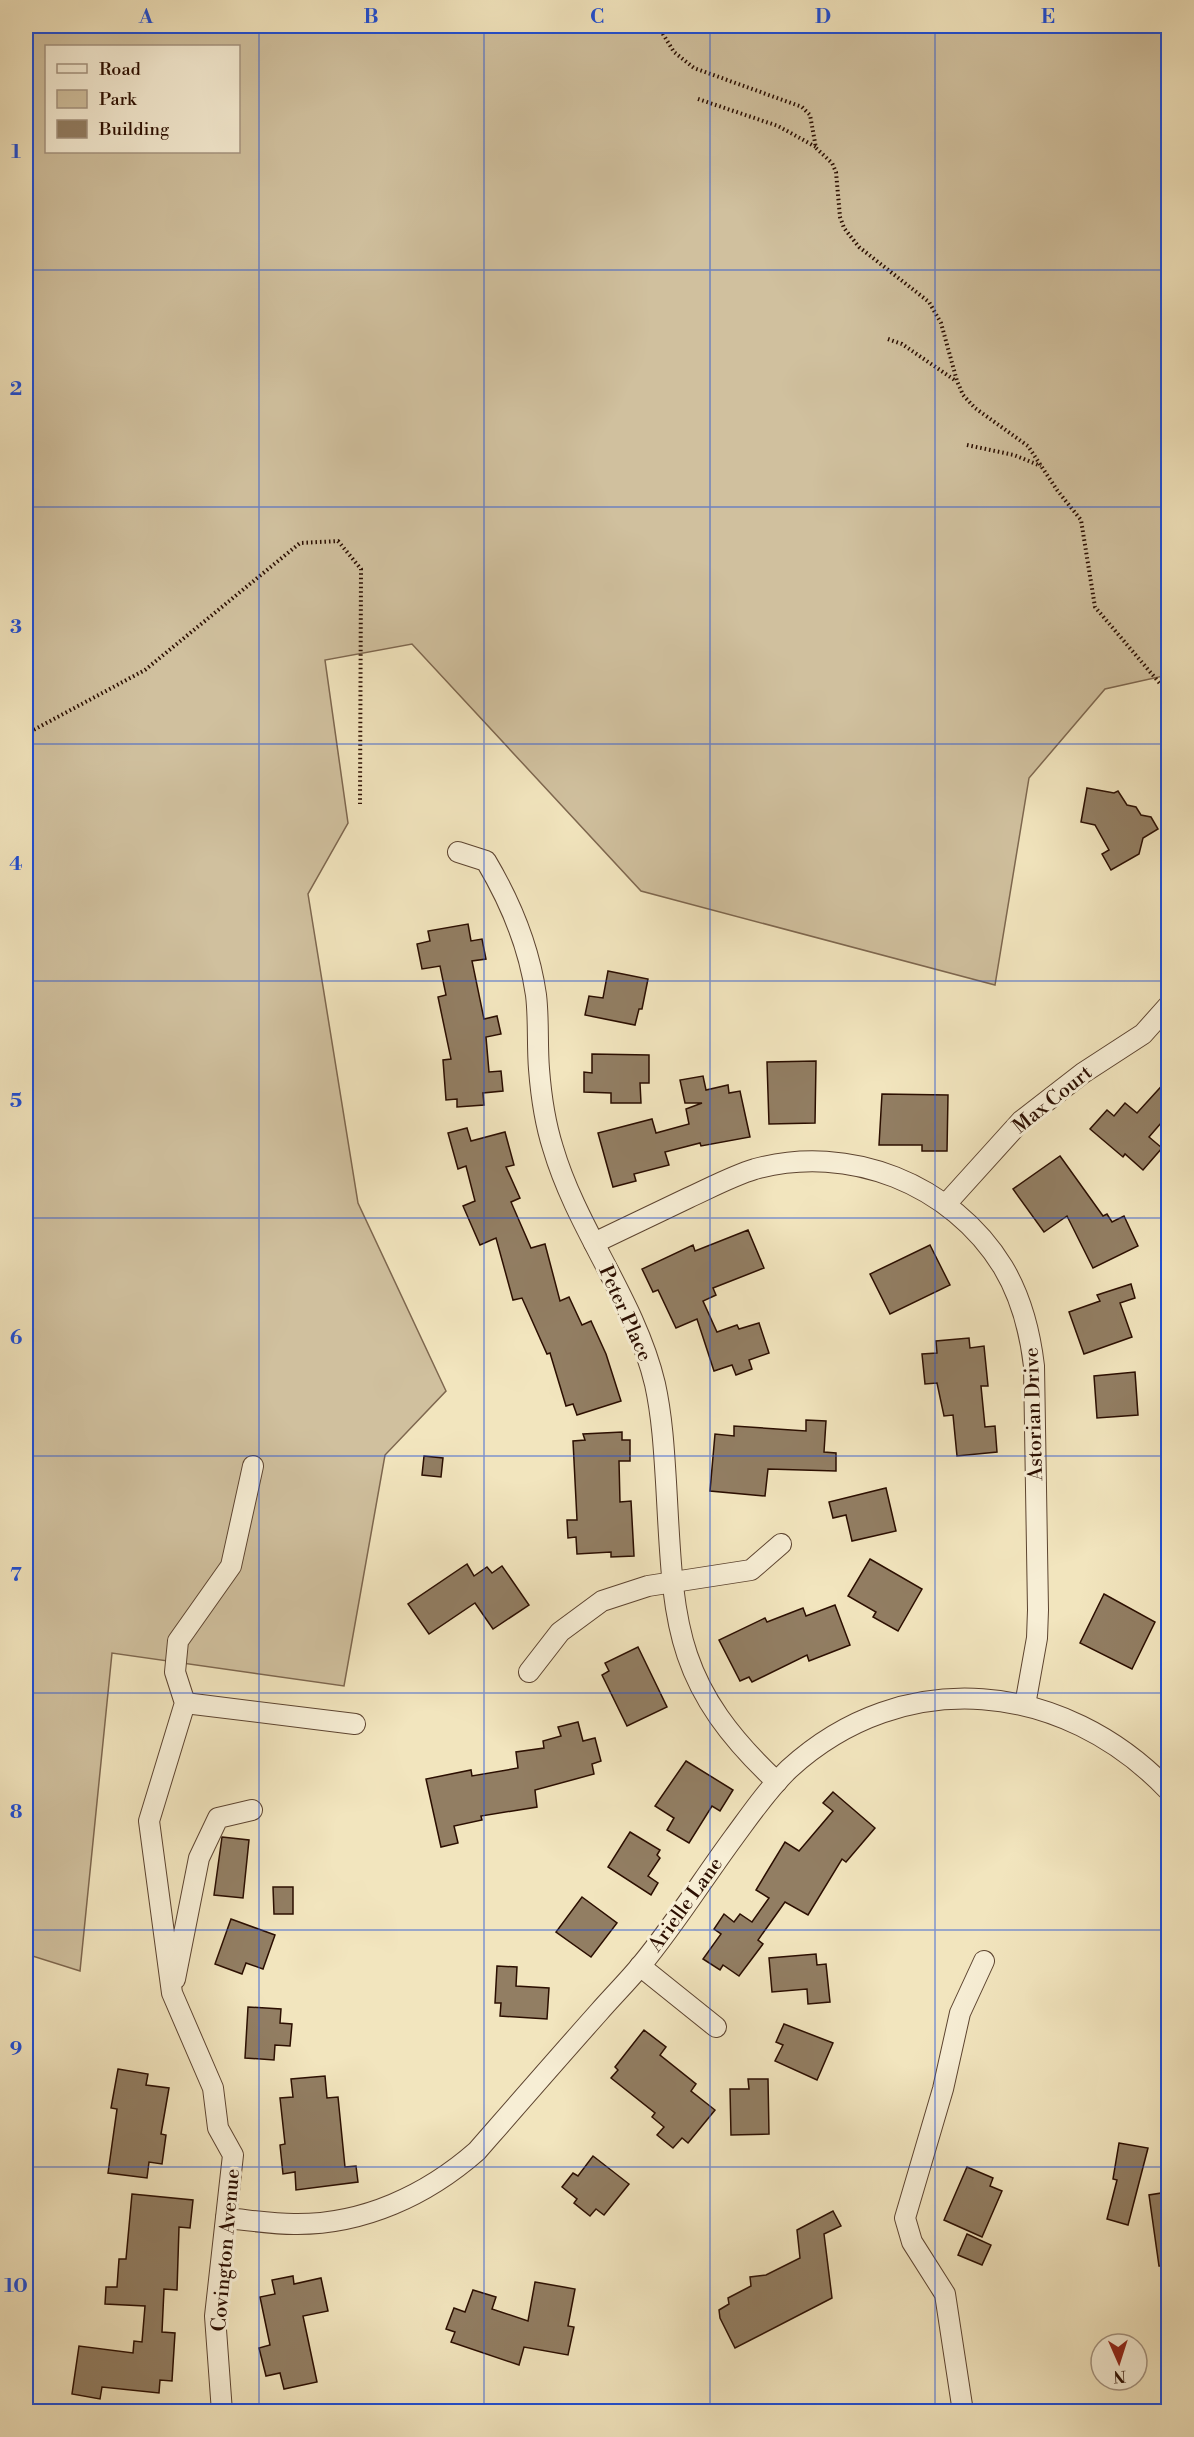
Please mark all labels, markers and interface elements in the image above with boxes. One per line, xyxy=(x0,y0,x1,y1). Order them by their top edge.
text: A xyxy=(138,5,154,30)
text: B xyxy=(363,5,379,30)
text: C xyxy=(590,5,604,30)
text: D xyxy=(815,5,831,30)
text: E xyxy=(1041,5,1055,30)
legend xyxy=(45,45,240,153)
text: Road xyxy=(99,58,142,81)
text: Park xyxy=(99,88,138,111)
text: Building xyxy=(98,118,170,141)
text: 1 xyxy=(11,140,21,165)
text: 2 xyxy=(10,377,22,402)
text: 3 xyxy=(10,615,22,640)
text: 4 xyxy=(9,852,23,877)
street label: Max Court xyxy=(1008,1061,1098,1140)
text: 5 xyxy=(10,1089,22,1114)
street label: Peter Place xyxy=(592,1262,657,1365)
text: 6 xyxy=(10,1326,23,1351)
street label: Astorian Drive xyxy=(1020,1347,1049,1482)
text: 7 xyxy=(10,1563,22,1588)
text: 8 xyxy=(10,1800,23,1825)
street label: Arielle Lane xyxy=(643,1853,729,1958)
text: 9 xyxy=(10,2037,22,2062)
street label: Covington Avenue xyxy=(207,2168,246,2333)
text: 10 xyxy=(4,2274,28,2299)
north arrow xyxy=(1089,2332,1149,2392)
text: N xyxy=(1113,2366,1127,2386)

